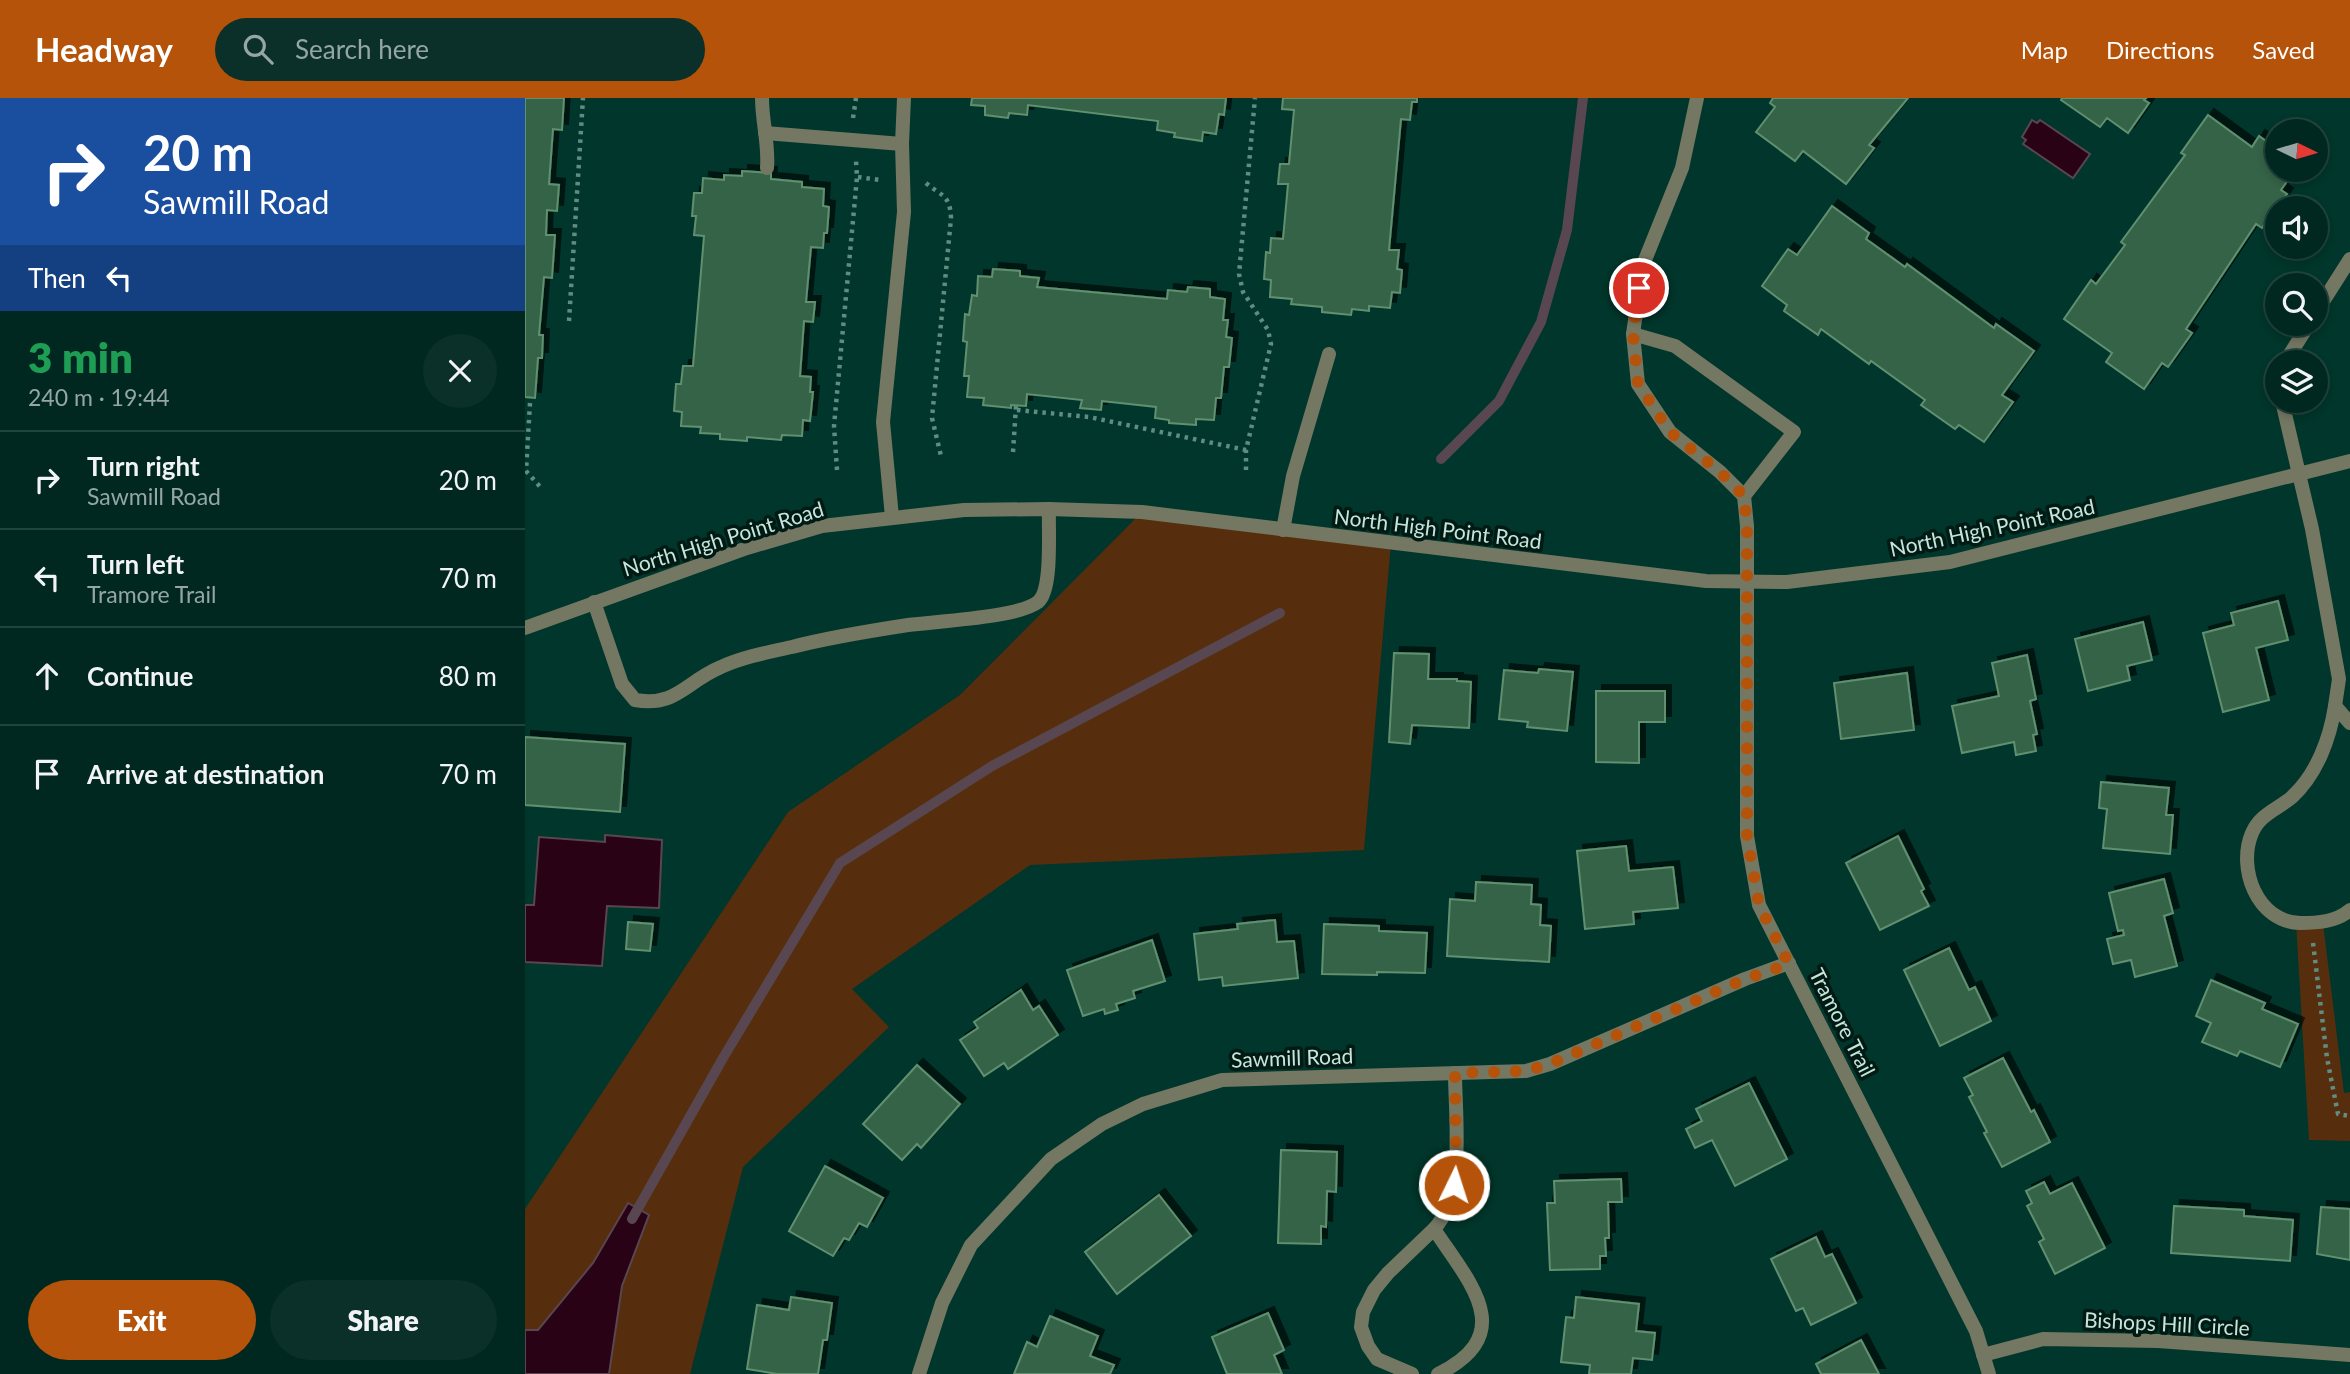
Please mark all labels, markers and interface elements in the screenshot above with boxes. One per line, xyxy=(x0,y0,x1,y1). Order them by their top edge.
search box xyxy=(215,18,705,81)
text: Headway xyxy=(35,29,173,69)
icon: search xyxy=(239,30,277,68)
text: Search here xyxy=(295,33,429,65)
text: Map xyxy=(2021,35,2068,64)
text: Directions xyxy=(2106,35,2214,64)
text: Saved xyxy=(2252,35,2315,64)
north arrow xyxy=(2265,119,2327,182)
map controls xyxy=(2265,119,2328,413)
text: 20 m xyxy=(143,123,253,181)
icon: right xyxy=(28,126,119,217)
text: Sawmill Road xyxy=(143,182,329,221)
button: sound xyxy=(2265,196,2328,259)
pin xyxy=(1609,258,1669,318)
icon: left xyxy=(100,259,138,297)
text: Then xyxy=(28,262,86,294)
icon: arrive xyxy=(1620,269,1658,307)
button: search xyxy=(2265,273,2328,336)
text: 3 min xyxy=(28,332,133,382)
button: close xyxy=(423,334,497,408)
button: layers xyxy=(2265,350,2328,413)
text: 240 m · 19:44 xyxy=(28,383,170,411)
text: Turn right xyxy=(87,450,200,482)
icon: right xyxy=(28,461,66,499)
text: 20 m xyxy=(439,464,497,496)
text: Sawmill Road xyxy=(87,482,221,510)
street label: North High Point Road xyxy=(1887,493,2097,561)
street label: North High Point Road xyxy=(619,496,827,580)
street label: North High Point Road xyxy=(1333,503,1543,553)
text: Turn left xyxy=(87,548,184,580)
icon: left xyxy=(28,559,66,597)
text: 70 m xyxy=(439,562,497,594)
text: Tramore Trail xyxy=(87,580,217,608)
icon: ahead xyxy=(28,657,66,695)
text: Continue xyxy=(87,660,193,692)
text: 80 m xyxy=(439,660,497,692)
icon: arrive xyxy=(28,755,66,793)
text: Arrive at destination xyxy=(87,758,324,790)
text: 70 m xyxy=(439,758,497,790)
street label: Tramore Trail xyxy=(1805,964,1881,1080)
street label: Sawmill Road xyxy=(1230,1042,1354,1072)
position arrow xyxy=(1417,1148,1491,1222)
button: Exit xyxy=(28,1280,256,1360)
button: Share xyxy=(270,1280,497,1360)
street label: Bishops Hill Circle xyxy=(2083,1306,2251,1340)

